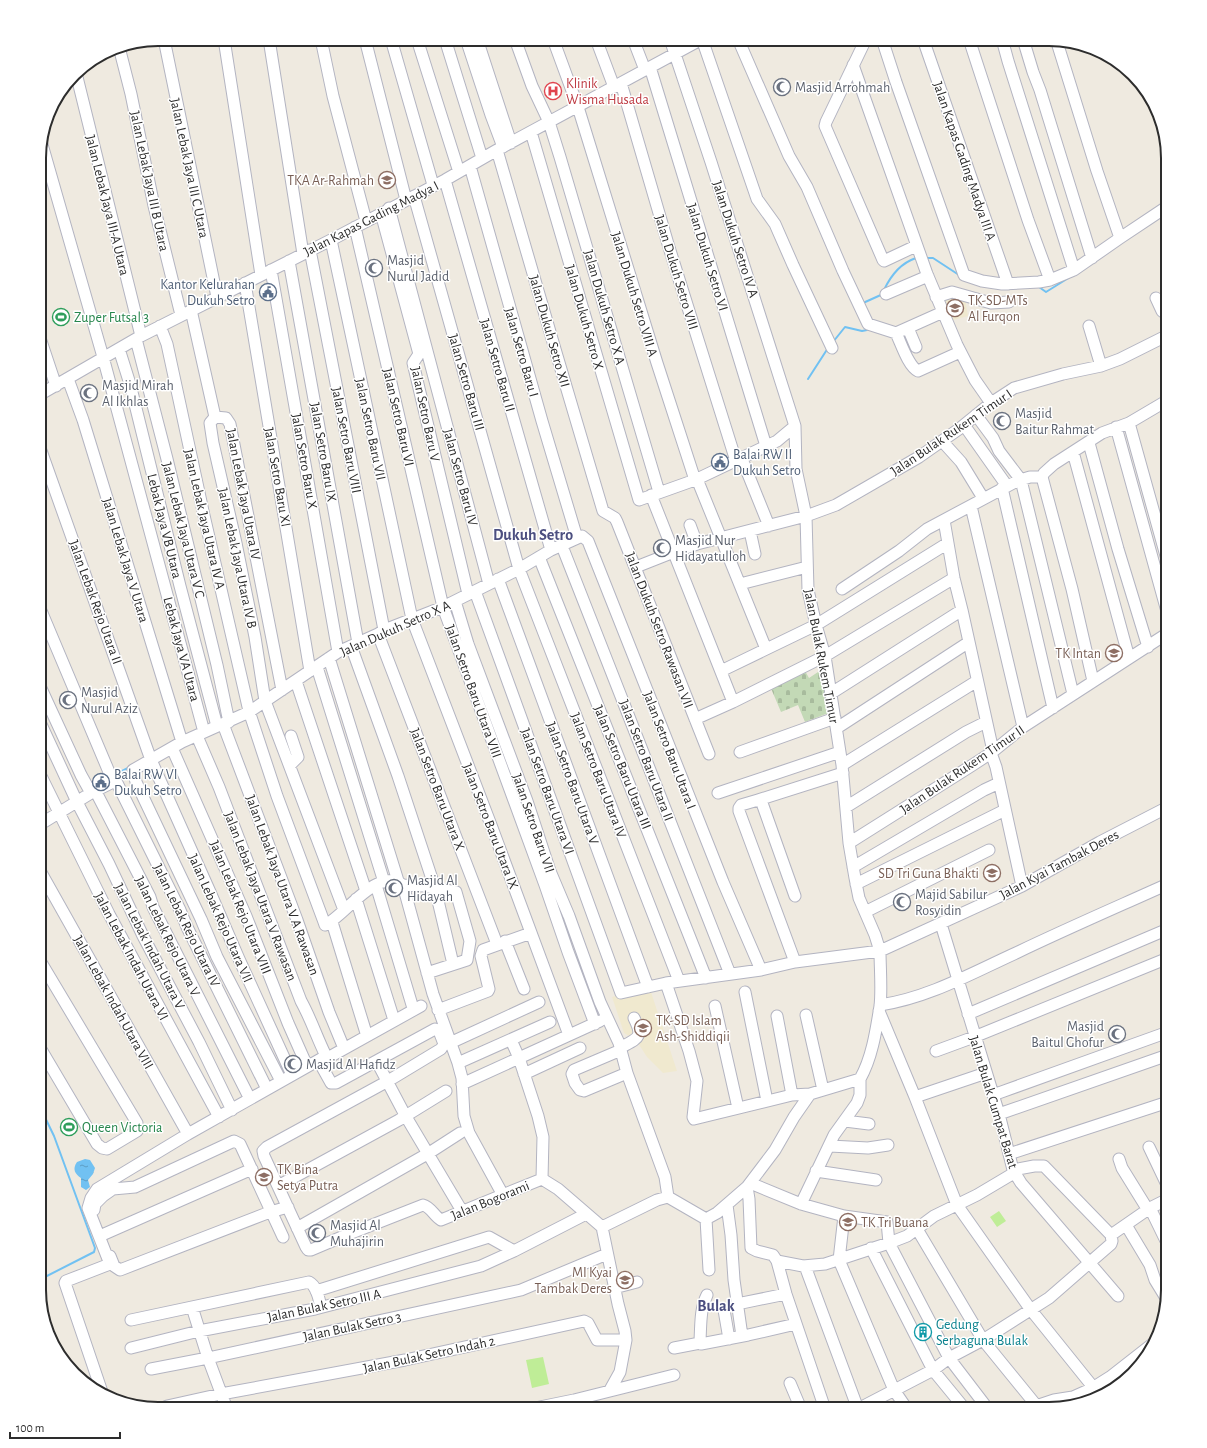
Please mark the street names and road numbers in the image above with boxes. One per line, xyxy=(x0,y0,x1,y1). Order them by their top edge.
street label: Jalan Kapas Gading Madya III A xyxy=(930,80,998,243)
street label: Jalan Lebak Jaya III C Utara xyxy=(167,97,211,240)
street label: Jalan Lebak Jaya III B Utara xyxy=(127,110,171,253)
street label: Jalan Lebak Jaya III-A Utara xyxy=(83,133,131,278)
street label: Jalan Kapas Gading Madya I xyxy=(302,179,441,259)
street label: Jalan Dukuh Setro IV A xyxy=(710,179,761,299)
street label: Jalan Dukuh Setro VI xyxy=(684,202,730,313)
street label: Jalan Dukuh Setro VIII xyxy=(652,213,700,331)
street label: Jalan Dukuh Setro VIII A xyxy=(608,230,660,358)
street label: Jalan Dukuh Setro X A xyxy=(581,248,629,366)
street label: Jalan Dukuh Setro X xyxy=(562,263,608,371)
street label: Jalan Dukuh Setro XII xyxy=(526,274,572,389)
street label: Jalan Setro Baru I xyxy=(502,306,540,399)
street label: Jalan Setro Baru II xyxy=(477,317,517,413)
street label: Jalan Setro Baru III xyxy=(446,332,487,432)
street label: Jalan Setro Baru V xyxy=(408,366,442,463)
street label: Jalan Setro Baru VI xyxy=(380,367,416,468)
street label: Jalan Setro Baru VII xyxy=(352,377,388,482)
street label: Jalan Setro Baru VIII xyxy=(329,386,363,494)
street label: Jalan Bulak Rukem Timur I xyxy=(888,387,1015,479)
street label: Jalan Setro Baru IX xyxy=(307,401,339,503)
street label: Jalan Setro Baru X xyxy=(289,412,319,510)
street label: Jalan Setro Baru XI xyxy=(261,426,293,528)
street label: Jalan Lebak Jaya Utara IV xyxy=(223,427,263,561)
street label: Jalan Setro Baru IV xyxy=(440,427,480,527)
street label: Jalan Lebak Jaya Utara IV A xyxy=(181,448,227,591)
street label: Jalan Lebak Jaya Utara V C xyxy=(159,461,207,600)
street label: Lebak Jaya VB Utara xyxy=(144,472,184,581)
street label: Jalan Lebak Jaya Utara IV B xyxy=(215,487,259,630)
street label: Jalan Lebak Jaya V Utara xyxy=(99,496,151,625)
street label: Jalan Lebak Rejo Utara II xyxy=(66,538,124,666)
street label: Jalan Dukuh Setro Rawasan VII xyxy=(623,550,695,710)
street label: Jalan Bulak Rukem Timur xyxy=(801,588,841,725)
street label: Lebak Jaya VA Utara xyxy=(160,595,202,704)
street label: Jalan Dukuh Setro X A xyxy=(338,598,453,659)
street label: Jalan Setro Baru Utara VIII xyxy=(442,623,504,760)
street label: Jalan Setro Baru Utara I xyxy=(640,689,698,811)
street label: Jalan Setro Baru Utara II xyxy=(616,698,676,823)
street label: Jalan Setro Baru Utara III xyxy=(591,703,653,831)
street label: Jalan Setro Baru Utara IV xyxy=(568,711,628,840)
street label: Jalan Setro Baru Utara V xyxy=(543,720,601,847)
street label: Jalan Bulak Rukem Timur II xyxy=(898,723,1027,817)
street label: Jalan Setro Baru Utara X xyxy=(407,726,467,852)
street label: Jalan Setro Baru Utara VI xyxy=(518,726,576,856)
street label: Jalan Setro Baru Utara IX xyxy=(460,762,521,891)
street label: Jalan Setro Baru VII xyxy=(510,772,557,875)
street label: Jalan Lebak Jaya Utara V A Rawasan xyxy=(243,793,321,977)
street label: Jalan Lebak Jaya Utara V Rawasan xyxy=(221,810,299,983)
street label: Jalan Kyai Tambak Deres xyxy=(998,828,1121,902)
street label: Jalan Lebak Rejo Utara VIII xyxy=(206,838,276,976)
street label: Jalan Lebak Rejo Utara VII xyxy=(185,851,257,985)
street label: Jalan Lebak Rejo Utara IV xyxy=(150,862,222,989)
street label: Jalan Lebak Rejo Utara V xyxy=(132,874,202,999)
street label: Jalan Lebak Indah Utara V xyxy=(111,881,187,1012)
street label: Jalan Lebak Indah Utara VI xyxy=(91,890,171,1023)
street label: Jalan Lebak Indah Utara VIII xyxy=(71,933,156,1072)
street label: Jalan Bulak Cumpat Barat xyxy=(966,1034,1020,1171)
street label: Jalan Bogorami xyxy=(449,1179,531,1223)
street label: Jalan Bulak Setro III A xyxy=(266,1287,382,1325)
street label: Jalan Bulak Setro 3 xyxy=(302,1310,403,1344)
street label: Jalan Bulak Setro Indah 2 xyxy=(362,1334,496,1376)

